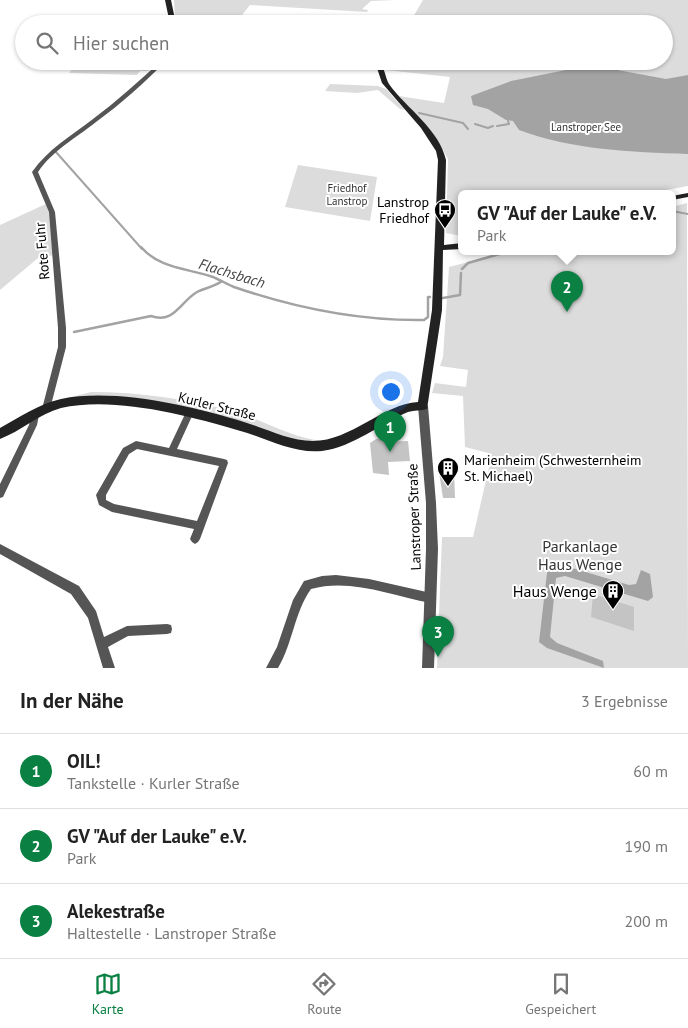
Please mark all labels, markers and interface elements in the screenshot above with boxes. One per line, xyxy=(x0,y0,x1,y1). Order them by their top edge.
search box xyxy=(15,15,673,70)
icon: search xyxy=(33,29,61,57)
text: Hier suchen xyxy=(73,31,169,55)
park label: Lanstroper See xyxy=(551,120,621,134)
park label: Friedhof Lanstrop xyxy=(327,181,367,208)
popup xyxy=(458,190,676,255)
place label: Lanstrop Friedhof xyxy=(377,193,430,227)
bus stop icon: Lanstrop Friedhof xyxy=(433,198,457,229)
text: GV "Auf der Lauke" e.V. xyxy=(477,201,657,225)
street label: Rote Fuhr xyxy=(30,221,53,281)
text: Park xyxy=(477,225,506,245)
water label: Flachsbach xyxy=(197,254,267,292)
pin: 2 xyxy=(551,271,583,312)
your location xyxy=(378,379,404,405)
street label: Kurler Straße xyxy=(176,388,258,424)
pin: 1 xyxy=(374,411,406,452)
place label: Marienheim (Schwesternheim St. Michael) xyxy=(464,451,641,485)
building icon: Marienheim (Schwesternheim St. Michael) xyxy=(436,456,460,487)
street label: Lanstroper Straße xyxy=(403,463,425,571)
park label: Parkanlage Haus Wenge xyxy=(538,536,622,574)
building icon: Haus Wenge xyxy=(601,579,625,610)
place label: Haus Wenge xyxy=(513,581,597,601)
pin: 3 xyxy=(422,616,454,657)
text: In der Nähe xyxy=(20,687,124,714)
text: 3 Ergebnisse xyxy=(581,691,668,711)
text: OIL! xyxy=(67,749,101,773)
text: 1 xyxy=(31,761,41,781)
text: 60 m xyxy=(633,761,668,781)
text: Tankstelle · Kurler Straße xyxy=(67,773,240,793)
text: GV "Auf der Lauke" e.V. xyxy=(67,824,247,848)
text: 2 xyxy=(31,836,41,856)
text: 190 m xyxy=(625,836,668,856)
text: Park xyxy=(67,848,96,868)
text: Alekestraße xyxy=(67,899,165,923)
text: 3 xyxy=(31,911,41,931)
text: 200 m xyxy=(625,911,668,931)
text: Haltestelle · Lanstroper Straße xyxy=(67,923,276,943)
tab: Karte xyxy=(92,970,124,1018)
tab: Route xyxy=(307,970,342,1018)
tab: Gespeichert xyxy=(525,970,596,1018)

